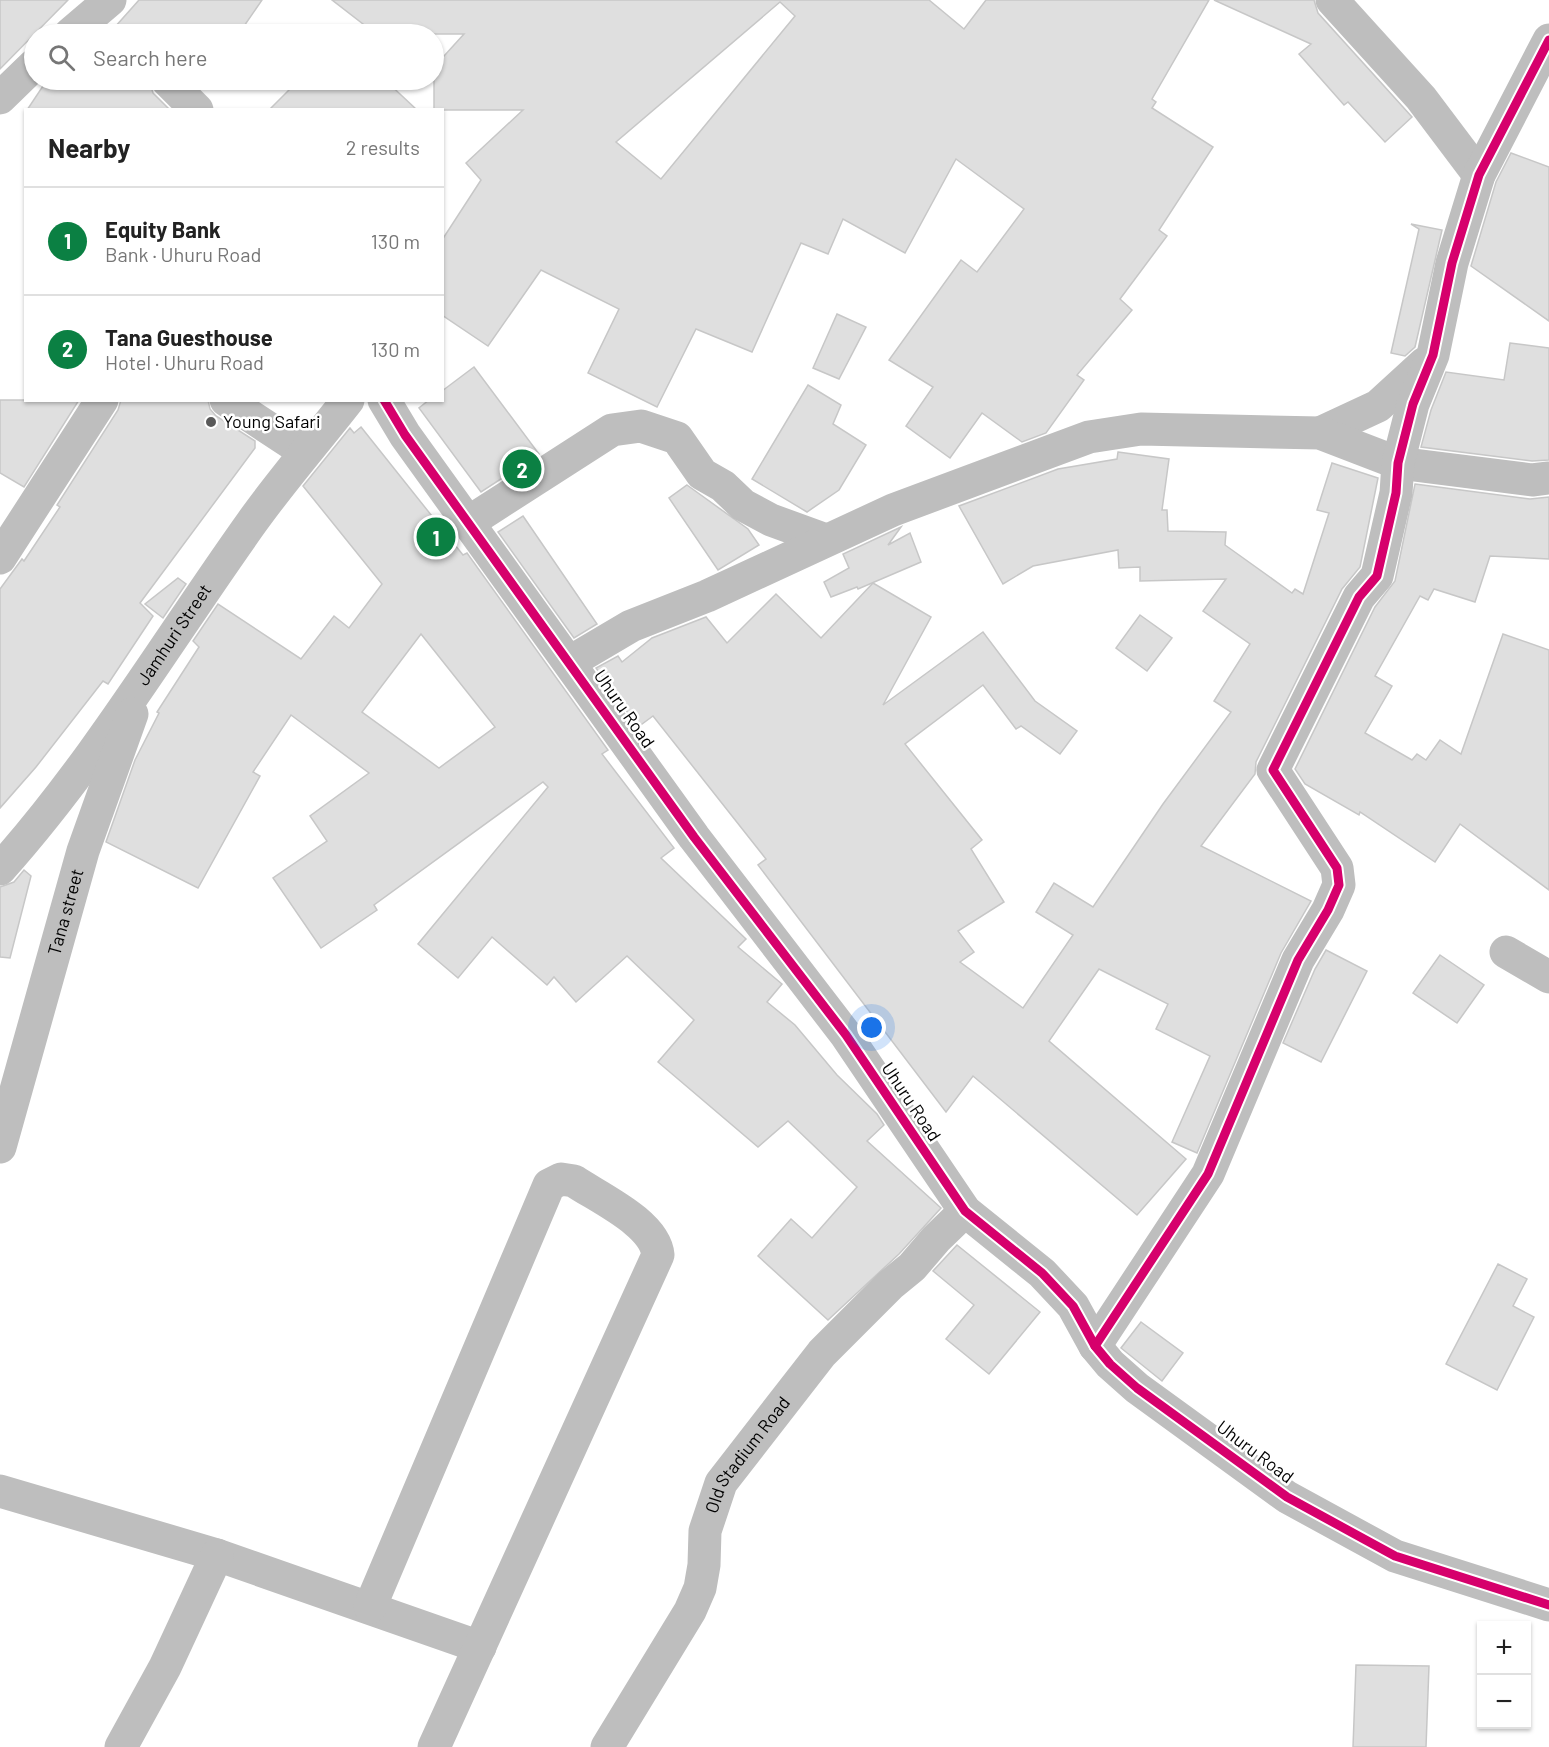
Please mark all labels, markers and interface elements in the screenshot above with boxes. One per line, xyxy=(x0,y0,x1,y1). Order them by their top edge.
search box xyxy=(24,24,444,90)
icon: search xyxy=(45,41,78,74)
text: Search here xyxy=(93,44,207,70)
text: Nearby xyxy=(48,132,130,163)
text: 2 results xyxy=(346,135,420,159)
text: Equity Bank xyxy=(105,216,221,242)
text: 1 xyxy=(64,229,71,253)
text: 130 m xyxy=(371,229,420,253)
text: Bank · Uhuru Road xyxy=(105,242,261,266)
text: Tana Guesthouse xyxy=(105,324,273,350)
text: 2 xyxy=(62,337,73,361)
text: 130 m xyxy=(371,337,420,361)
text: Hotel · Uhuru Road xyxy=(105,350,264,374)
place label: Young Safari xyxy=(223,410,321,432)
marker: Young Safari xyxy=(204,415,218,429)
pin: 2 xyxy=(502,446,542,492)
pin: 1 xyxy=(416,514,456,560)
street label: Jamhuri Street xyxy=(131,579,216,689)
street label: Uhuru Road xyxy=(590,665,660,752)
street label: Tana street xyxy=(42,866,88,958)
your location xyxy=(857,1013,886,1042)
street label: Uhuru Road xyxy=(877,1058,946,1145)
street label: Old Stadium Road xyxy=(700,1392,794,1516)
street label: Uhuru Road xyxy=(1213,1415,1298,1487)
map controls xyxy=(1477,1621,1531,1729)
button: + xyxy=(1477,1621,1531,1675)
button: − xyxy=(1477,1675,1531,1729)

